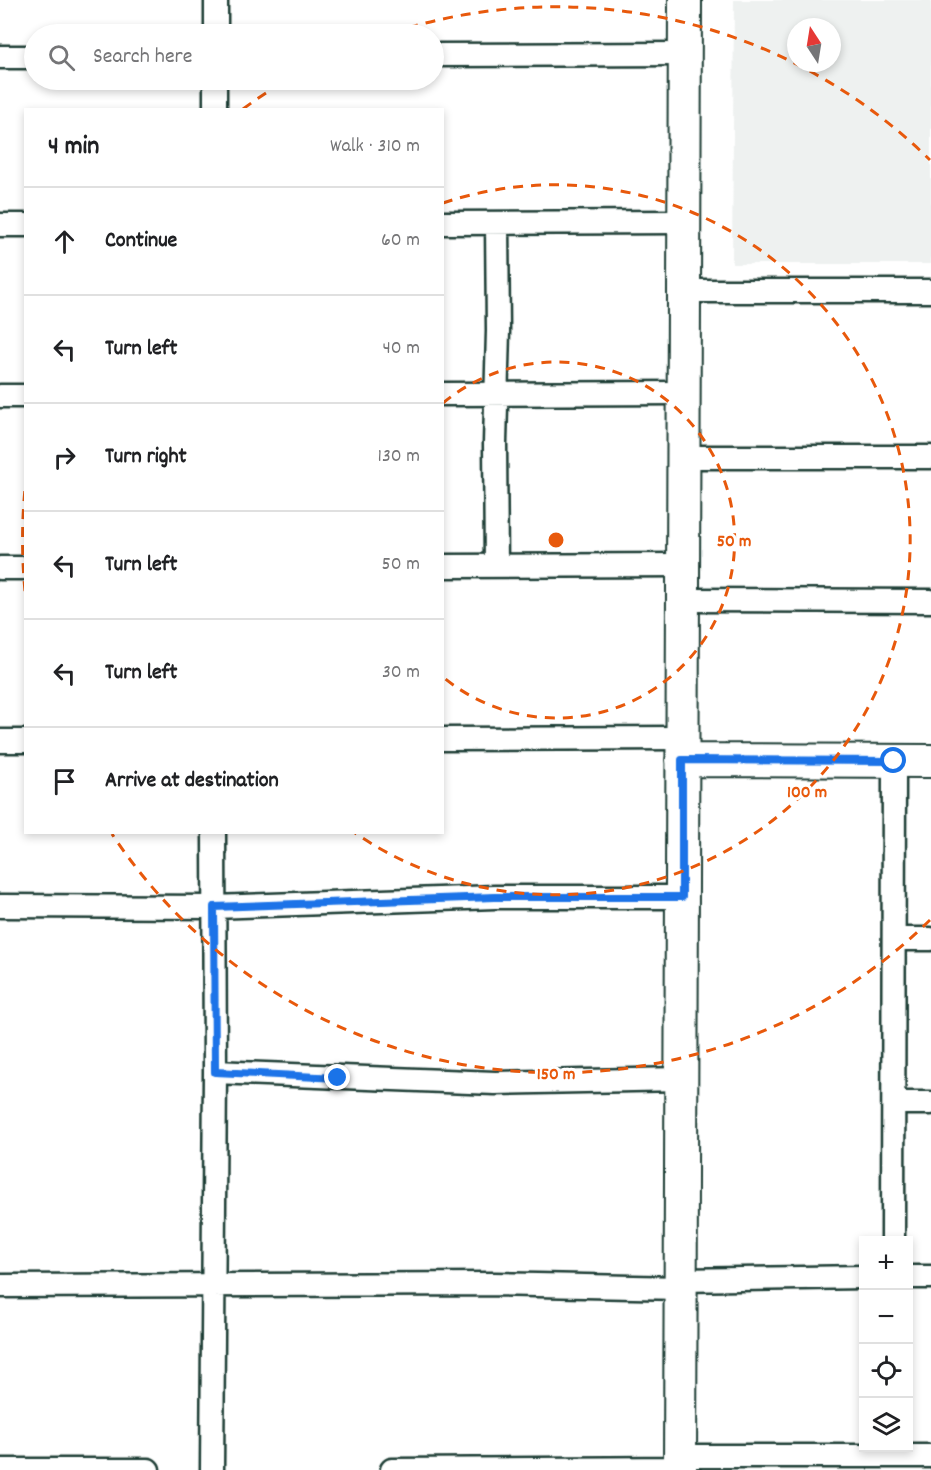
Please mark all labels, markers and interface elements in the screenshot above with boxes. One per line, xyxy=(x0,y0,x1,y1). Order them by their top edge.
north arrow xyxy=(787,18,841,72)
search box xyxy=(24,24,444,90)
icon: search xyxy=(45,41,78,74)
text: Search here xyxy=(93,42,192,73)
text: 4 min xyxy=(48,129,99,166)
text: Walk · 310 m xyxy=(330,133,420,161)
icon: ahead xyxy=(48,225,81,258)
text: Continue xyxy=(105,226,177,257)
text: 60 m xyxy=(381,227,420,255)
icon: left xyxy=(48,333,81,366)
text: Turn left xyxy=(105,334,177,365)
text: 40 m xyxy=(382,335,420,363)
icon: right xyxy=(48,441,81,474)
text: Turn right xyxy=(105,442,187,473)
text: 130 m xyxy=(378,443,420,471)
centre of rings xyxy=(546,530,566,550)
text: 50 m xyxy=(717,530,751,555)
icon: left xyxy=(48,549,81,582)
text: Turn left xyxy=(105,550,177,581)
text: 50 m xyxy=(382,551,420,579)
icon: left xyxy=(48,657,81,690)
text: Turn left xyxy=(105,658,177,689)
text: 30 m xyxy=(382,659,420,687)
route start xyxy=(880,747,906,773)
icon: arrive xyxy=(48,765,81,798)
text: Arrive at destination xyxy=(105,766,279,797)
text: 100 m xyxy=(787,781,827,806)
text: 150 m xyxy=(537,1063,575,1088)
route end xyxy=(324,1064,350,1090)
map controls xyxy=(859,1236,913,1452)
button: + xyxy=(859,1236,913,1290)
button: − xyxy=(859,1290,913,1344)
button: locate xyxy=(859,1344,913,1398)
button: layers xyxy=(859,1398,913,1452)

